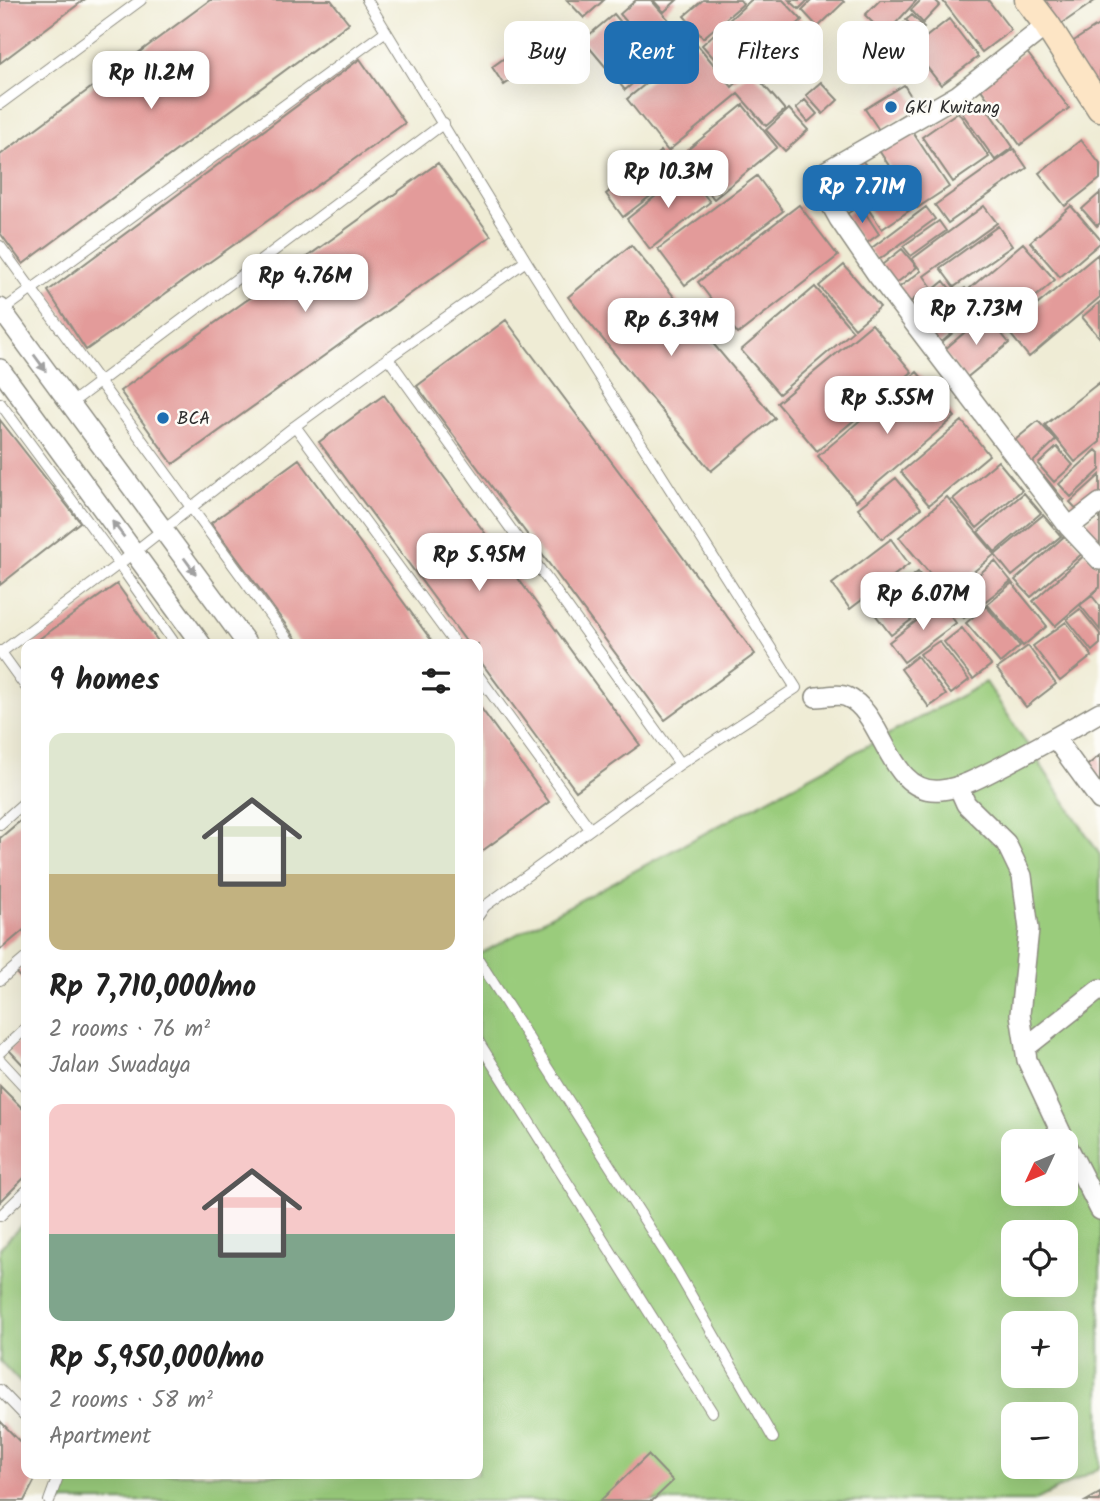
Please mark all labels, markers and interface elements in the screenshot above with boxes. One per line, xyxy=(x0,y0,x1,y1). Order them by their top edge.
chip: Buy xyxy=(504,21,590,84)
chip: Rent xyxy=(604,21,699,84)
chip: Filters xyxy=(713,21,823,84)
chip: New xyxy=(837,21,929,84)
pin: Rp 11.2M xyxy=(79,52,223,111)
text: Rp 11.2M xyxy=(108,56,194,92)
place label: GKI Kwitang xyxy=(905,94,1000,123)
marker: GKI Kwitang xyxy=(883,99,899,115)
pin: Rp 10.3M xyxy=(596,150,740,210)
text: Rp 10.3M xyxy=(623,155,713,191)
pin: Rp 7.71M xyxy=(790,166,934,225)
text: Rp 7.71M xyxy=(819,170,905,206)
pin: Rp 4.76M xyxy=(233,254,377,314)
text: Rp 4.76M xyxy=(258,259,352,295)
pin: Rp 7.73M xyxy=(904,288,1048,347)
text: Rp 7.73M xyxy=(930,292,1022,328)
pin: Rp 6.39M xyxy=(599,298,743,358)
text: Rp 6.39M xyxy=(624,303,718,339)
one-way arrow xyxy=(33,354,47,373)
pin: Rp 5.55M xyxy=(815,376,959,436)
text: Rp 5.55M xyxy=(841,381,933,417)
place label: BCA xyxy=(177,405,210,434)
marker: BCA xyxy=(155,410,171,426)
one-way arrow xyxy=(112,520,126,538)
pin: Rp 5.95M xyxy=(407,534,551,593)
text: Rp 5.95M xyxy=(433,538,525,574)
one-way arrow xyxy=(183,557,197,575)
pin: Rp 6.07M xyxy=(851,572,995,632)
text: Rp 6.07M xyxy=(876,577,970,613)
text: 9 homes xyxy=(49,657,160,705)
icon: filters xyxy=(417,662,455,700)
icon: home xyxy=(189,779,315,905)
text: Rp 7,710,000/mo xyxy=(49,964,256,1012)
text: 2 rooms · 76 m² xyxy=(49,1012,210,1048)
text: Jalan Swadaya xyxy=(49,1048,191,1084)
north arrow xyxy=(1001,1129,1078,1206)
map controls xyxy=(1001,1129,1078,1479)
icon: home xyxy=(189,1150,315,1276)
button: locate xyxy=(1001,1220,1078,1297)
button: + xyxy=(1001,1311,1078,1388)
text: Rp 5,950,000/mo xyxy=(49,1335,264,1383)
text: 2 rooms · 58 m² xyxy=(49,1383,213,1419)
button: − xyxy=(1001,1402,1078,1479)
text: Apartment xyxy=(49,1419,151,1455)

